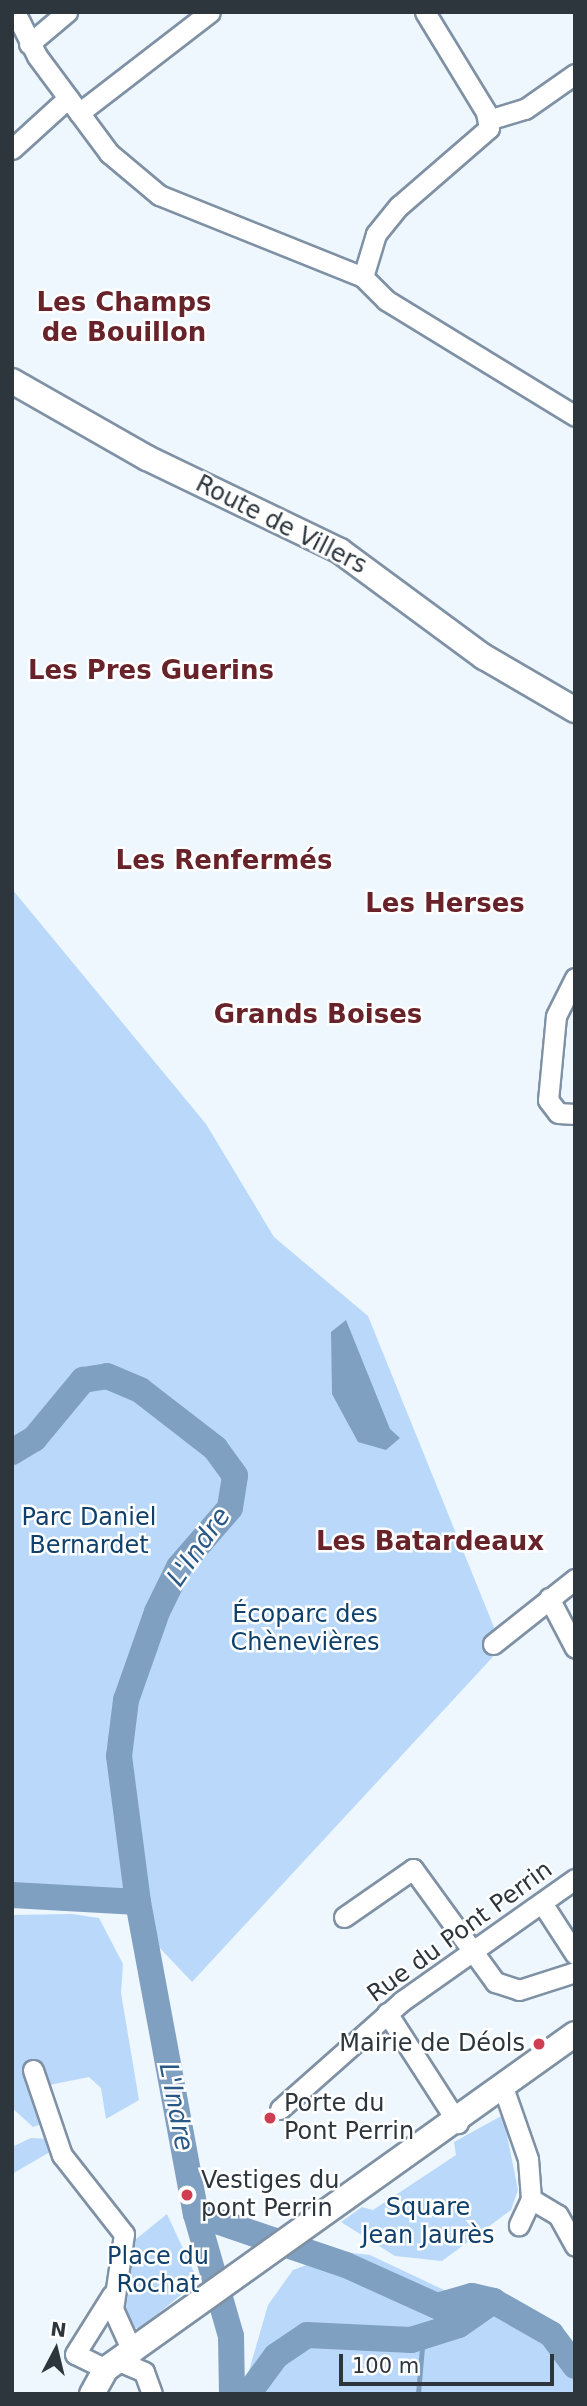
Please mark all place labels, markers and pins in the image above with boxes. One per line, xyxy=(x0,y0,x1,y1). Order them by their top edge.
place label: Mairie de Déols xyxy=(339,2030,525,2058)
marker: Mairie de Déols xyxy=(531,2036,547,2052)
place label: Porte du Pont Perrin xyxy=(284,2090,414,2146)
marker: Porte du Pont Perrin xyxy=(262,2110,278,2126)
place label: Vestiges du pont Perrin xyxy=(201,2167,339,2223)
marker: Vestiges du pont Perrin xyxy=(179,2187,195,2203)

